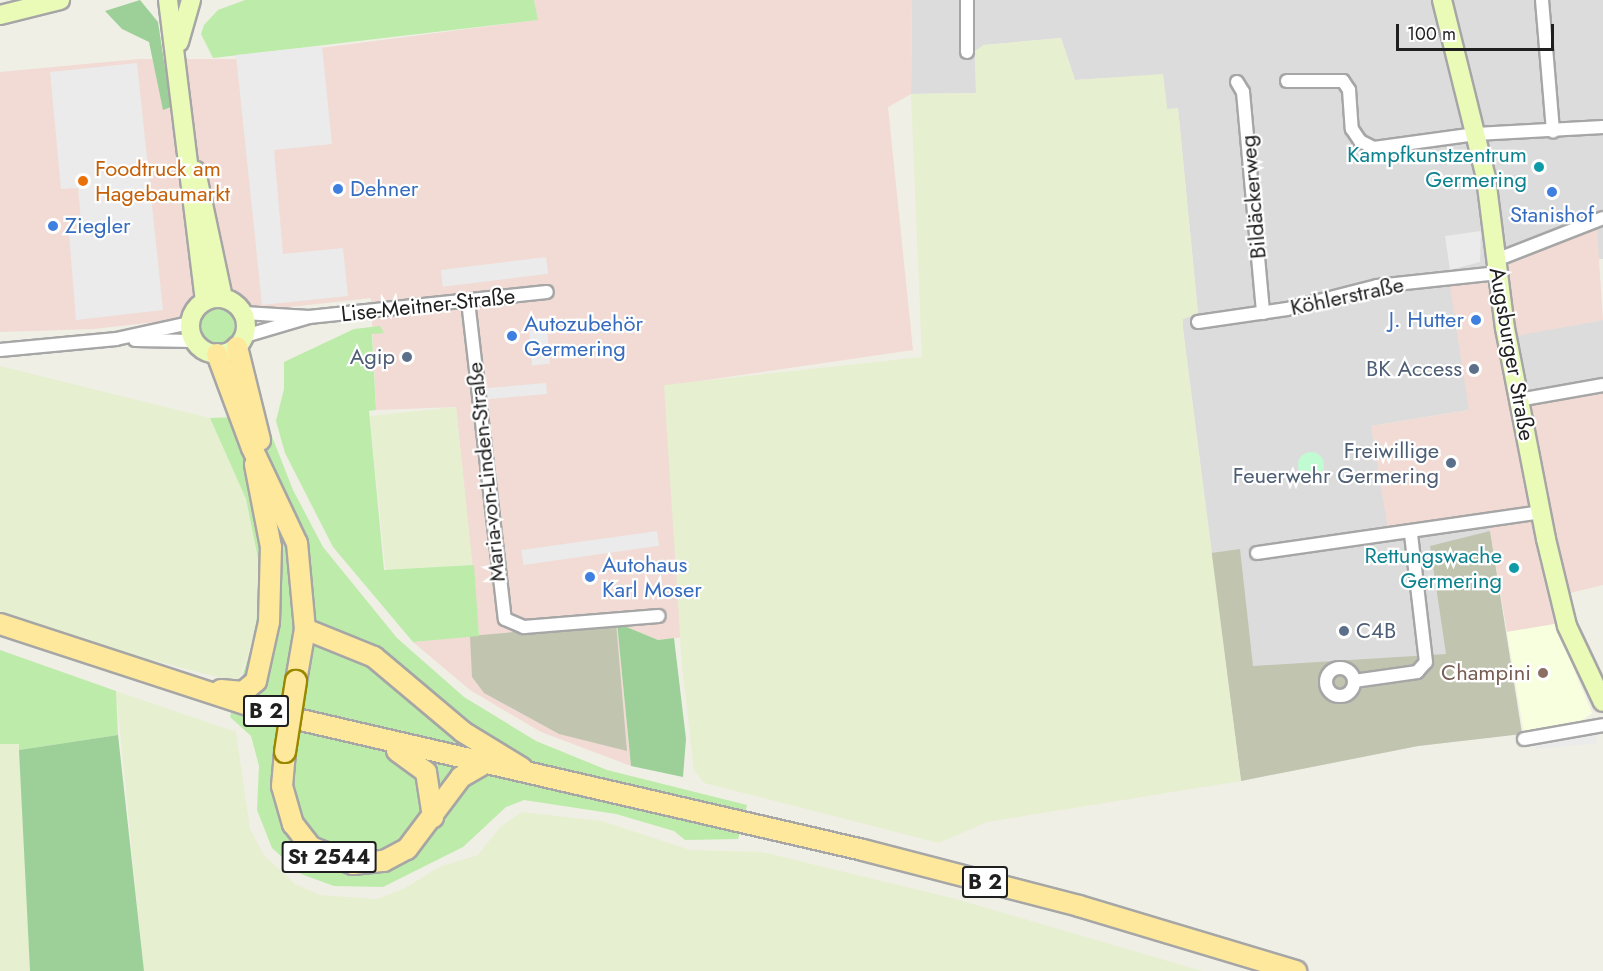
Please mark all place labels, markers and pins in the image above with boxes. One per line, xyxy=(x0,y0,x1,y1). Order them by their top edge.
place label: Kampfkunstzentrum Germering xyxy=(1347,141,1527,192)
place label: Foodtruck am Hagebaumarkt xyxy=(95,155,230,206)
marker: Kampfkunstzentrum Germering xyxy=(1532,160,1546,174)
marker: Foodtruck am Hagebaumarkt xyxy=(76,174,90,188)
place label: Dehner xyxy=(350,176,418,202)
marker: Dehner xyxy=(331,182,345,196)
marker: Stanishof xyxy=(1545,185,1559,199)
place label: Stanishof xyxy=(1510,202,1594,228)
place label: Ziegler xyxy=(65,213,131,239)
marker: Ziegler xyxy=(46,219,60,233)
place label: J. Hutter xyxy=(1389,307,1464,333)
place label: Autozubehör Germering xyxy=(524,310,643,362)
marker: J. Hutter xyxy=(1469,313,1483,327)
marker: Autozubehör Germering xyxy=(505,329,519,343)
place label: Agip xyxy=(350,344,395,370)
marker: Agip xyxy=(400,350,414,364)
place label: BK Access xyxy=(1366,356,1462,382)
marker: BK Access xyxy=(1467,362,1481,376)
place label: Freiwillige Feuerwehr Germering xyxy=(1233,437,1439,488)
marker: Freiwillige Feuerwehr Germering xyxy=(1444,456,1458,470)
place label: Rettungswache Germering xyxy=(1364,542,1502,594)
place label: Autohaus Karl Moser xyxy=(602,551,702,602)
marker: Rettungswache Germering xyxy=(1507,561,1521,575)
marker: Autohaus Karl Moser xyxy=(583,570,597,584)
place label: C4B xyxy=(1356,618,1396,644)
marker: C4B xyxy=(1337,624,1351,638)
place label: Champini xyxy=(1441,660,1531,686)
marker: Champini xyxy=(1536,666,1550,680)

